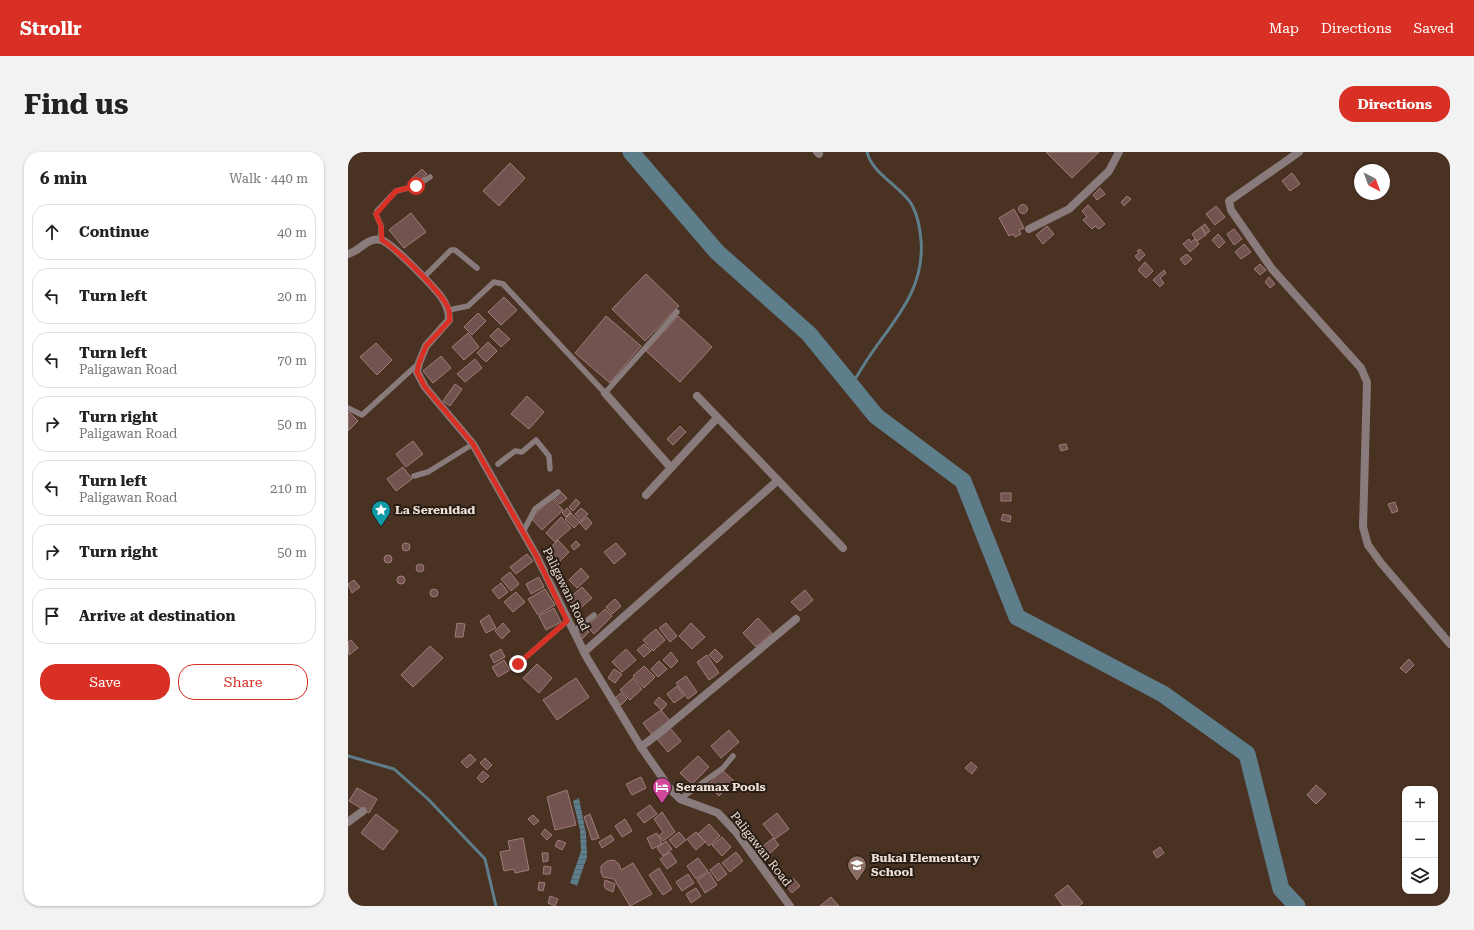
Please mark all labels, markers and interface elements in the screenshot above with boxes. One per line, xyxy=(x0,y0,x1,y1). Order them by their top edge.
text: Strollr xyxy=(20,17,82,40)
text: Map xyxy=(1269,20,1299,36)
text: Directions xyxy=(1321,20,1391,36)
text: Saved xyxy=(1413,20,1454,36)
button: Directions xyxy=(1339,86,1450,122)
text: Find us xyxy=(24,88,128,121)
north arrow xyxy=(1354,164,1390,200)
text: 6 min xyxy=(40,168,87,188)
text: Walk · 440 m xyxy=(229,171,308,186)
route start xyxy=(407,177,425,195)
icon: ahead xyxy=(41,221,63,243)
text: Continue xyxy=(79,223,149,241)
text: 40 m xyxy=(277,225,307,240)
icon: left xyxy=(41,285,63,307)
text: Turn left xyxy=(79,287,147,305)
text: 20 m xyxy=(277,289,307,304)
text: Turn left xyxy=(79,344,147,362)
icon: left xyxy=(41,349,63,371)
text: 70 m xyxy=(277,353,307,368)
text: Paligawan Road xyxy=(79,362,177,377)
text: Turn right xyxy=(79,408,158,426)
icon: right xyxy=(41,413,63,435)
text: 50 m xyxy=(277,417,307,432)
text: Paligawan Road xyxy=(79,426,177,441)
text: Turn left xyxy=(79,472,147,490)
icon: left xyxy=(41,477,63,499)
text: 210 m xyxy=(270,481,307,496)
text: Paligawan Road xyxy=(79,490,177,505)
place icon: La Serenidad xyxy=(370,499,392,527)
place label: La Serenidad xyxy=(395,503,475,517)
icon: right xyxy=(41,541,63,563)
text: Turn right xyxy=(79,543,158,561)
text: 50 m xyxy=(277,545,307,560)
street label: Paligawan Road xyxy=(540,545,592,633)
icon: arrive xyxy=(41,605,63,627)
text: Arrive at destination xyxy=(79,607,235,625)
route end xyxy=(509,655,527,673)
button: Save xyxy=(40,664,170,700)
button: Share xyxy=(178,664,308,700)
hotel icon: Seramax Pools xyxy=(651,776,673,804)
place label: Seramax Pools xyxy=(676,780,766,794)
map controls xyxy=(1402,786,1438,894)
button: + xyxy=(1402,786,1438,822)
street label: Paligawan Road xyxy=(728,809,795,889)
button: − xyxy=(1402,822,1438,858)
place label: Bukal Elementary School xyxy=(871,851,981,879)
school or university icon: Bukal Elementary School xyxy=(846,854,868,882)
button: layers xyxy=(1402,858,1438,894)

